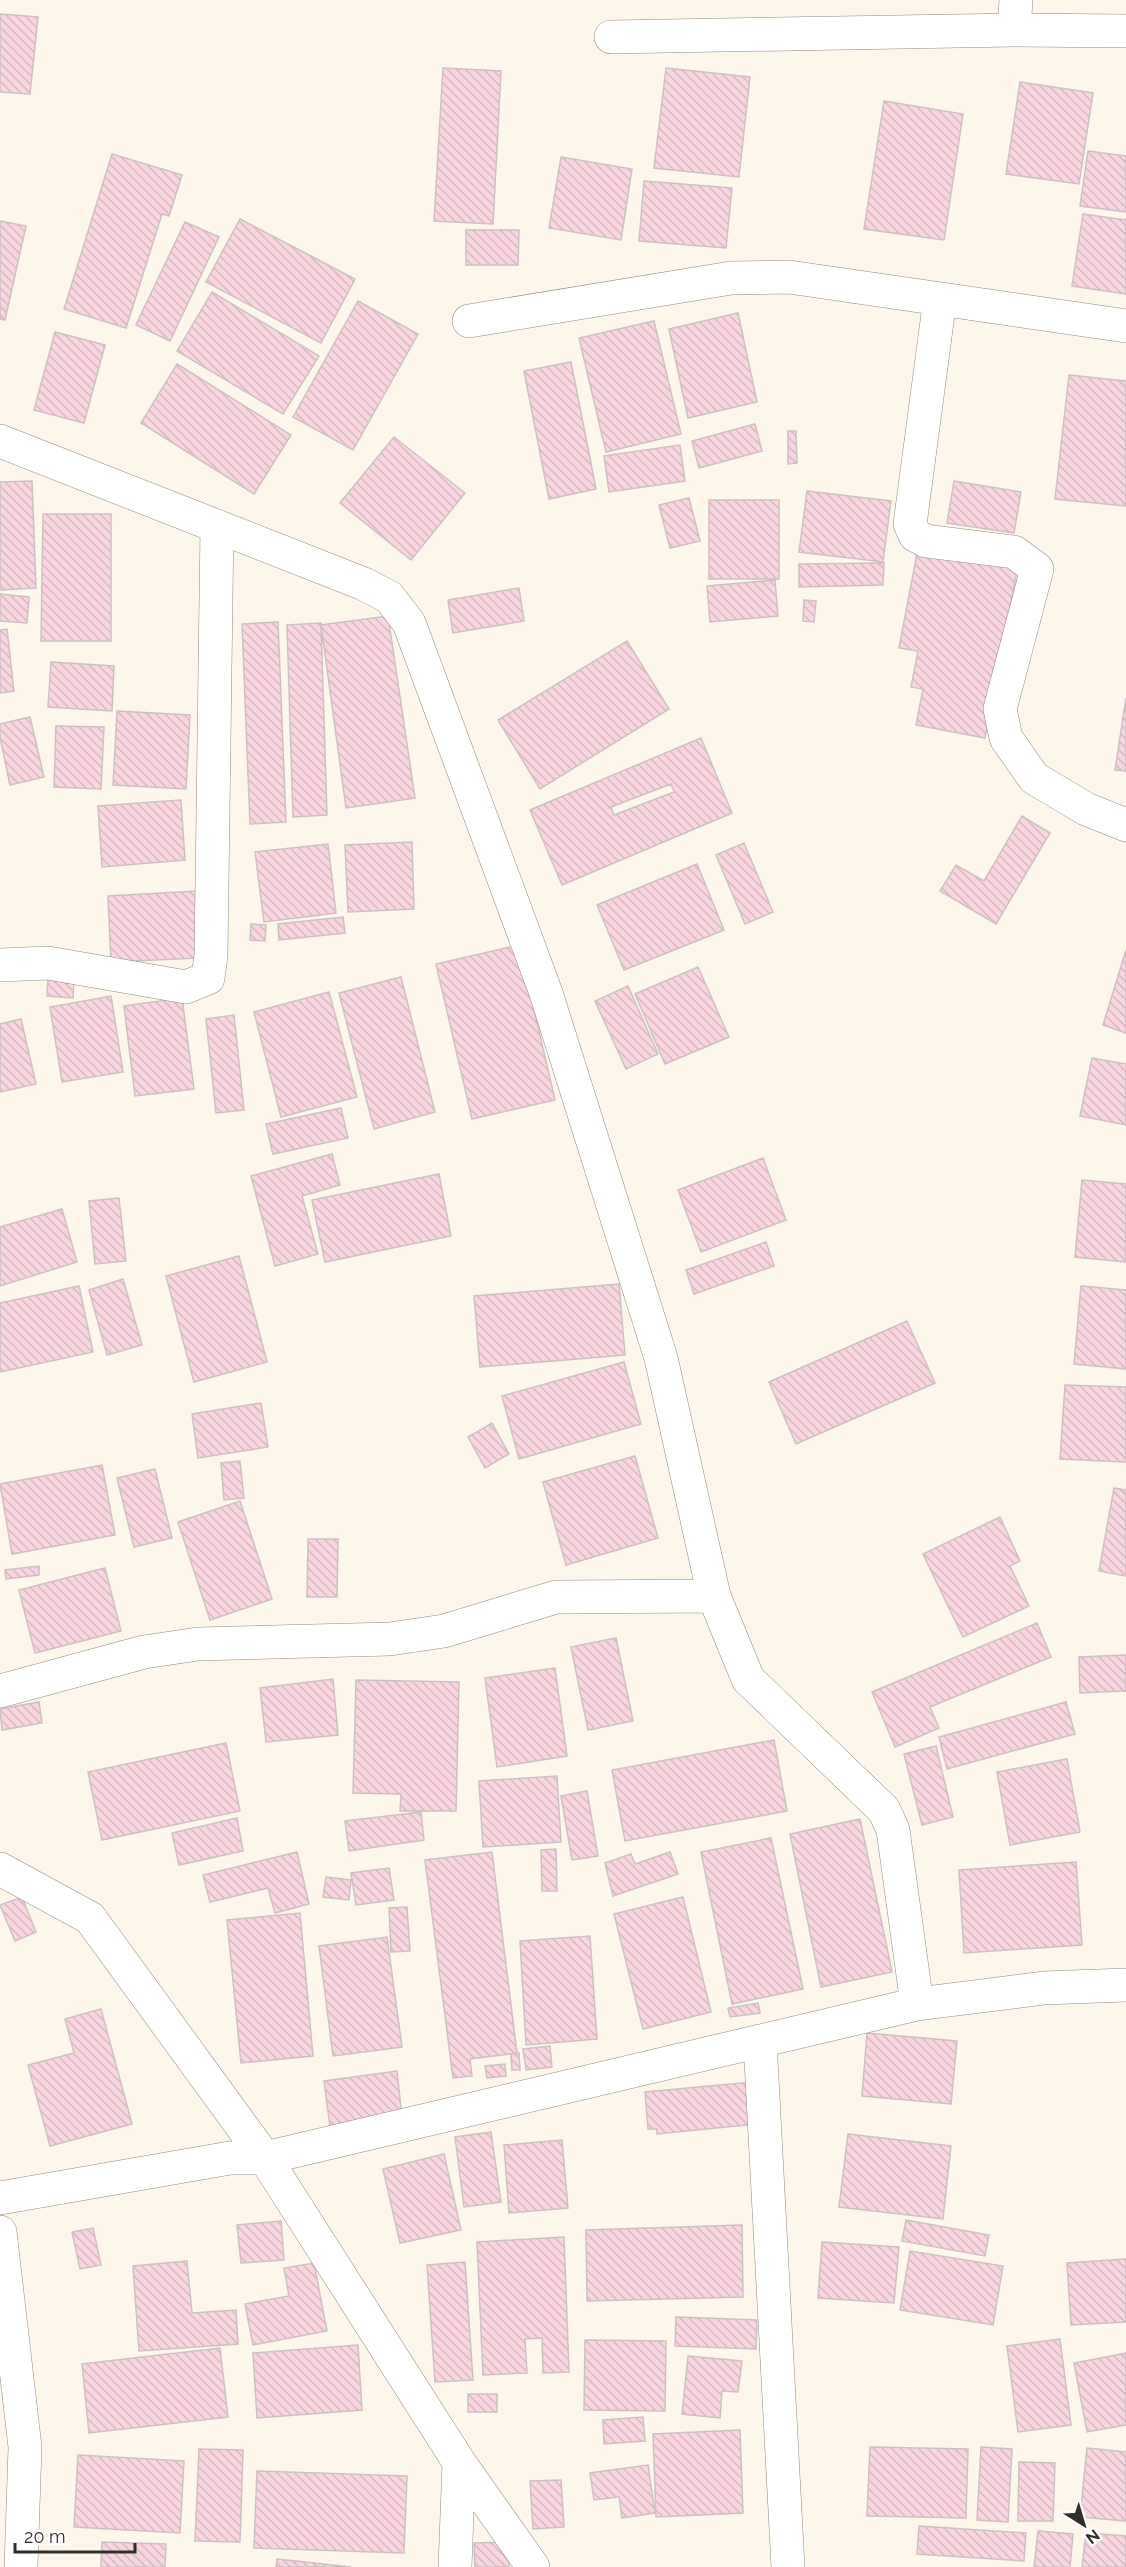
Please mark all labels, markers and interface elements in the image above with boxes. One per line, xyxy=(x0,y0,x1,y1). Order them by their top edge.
north arrow xyxy=(1054,2495,1114,2555)
scale bar xyxy=(15,2516,135,2554)
text: N xyxy=(1082,2525,1103,2548)
text: 20 m xyxy=(24,2526,66,2547)

